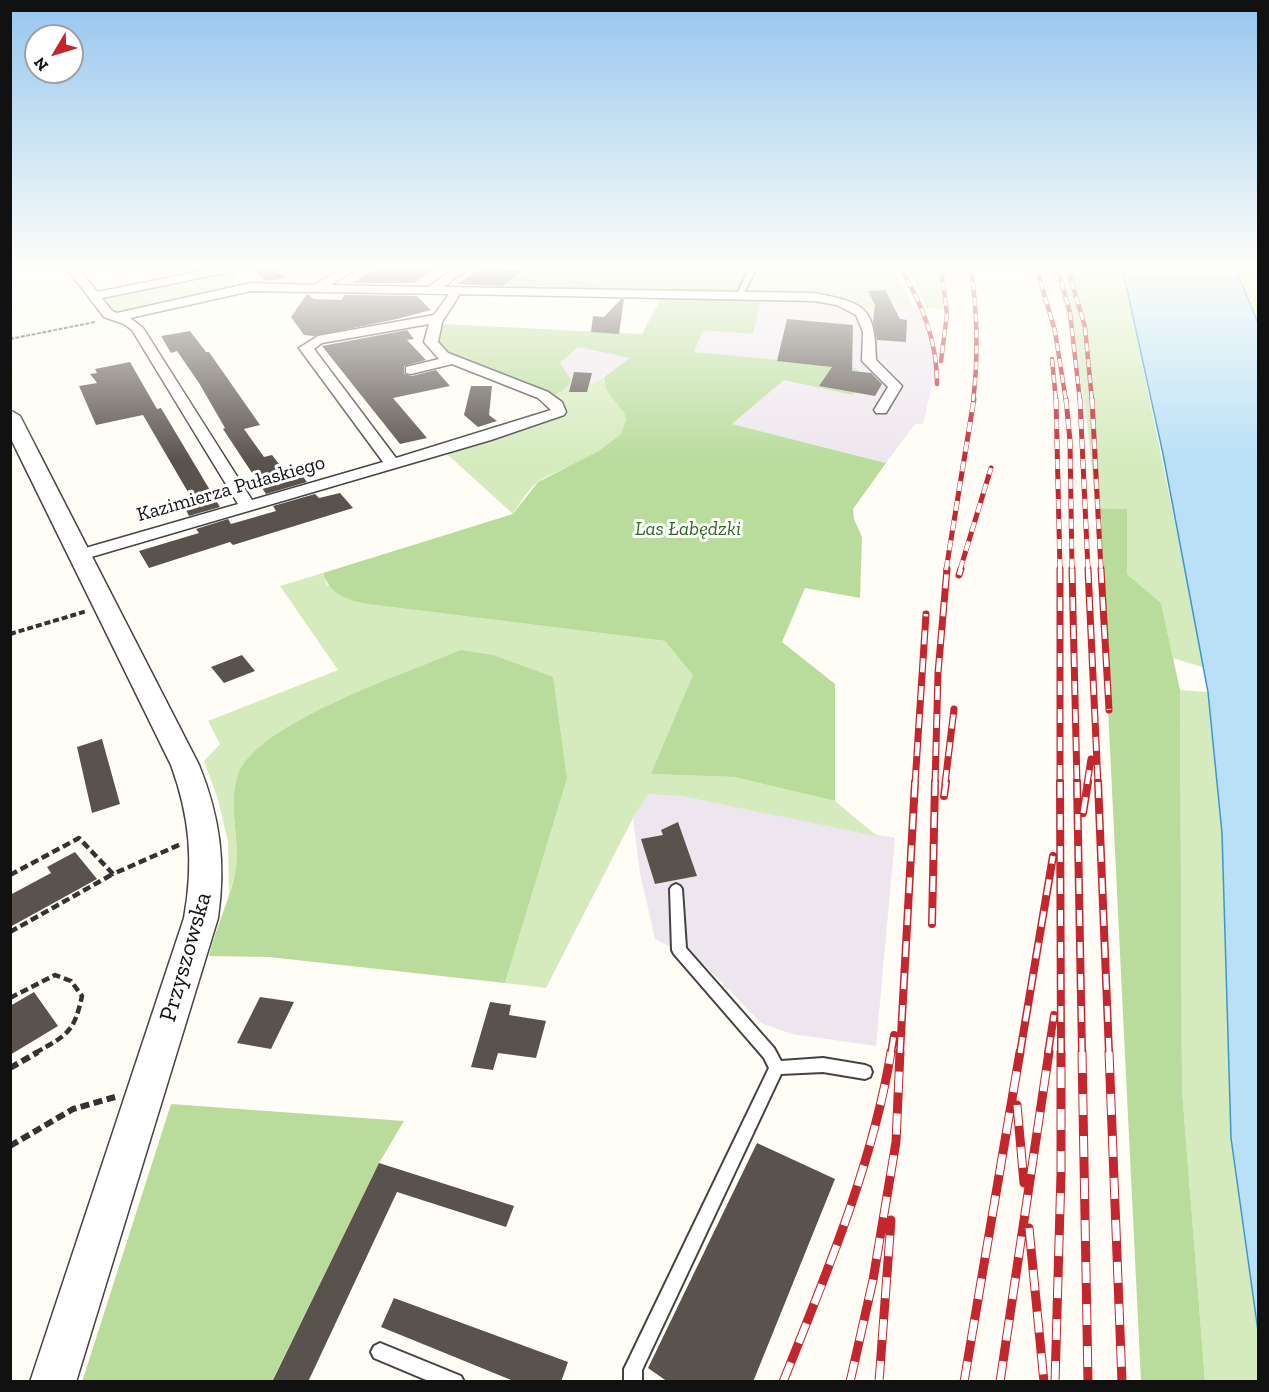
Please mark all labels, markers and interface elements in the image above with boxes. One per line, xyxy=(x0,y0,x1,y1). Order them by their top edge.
north arrow xyxy=(24,24,84,84)
text: N xyxy=(30,54,52,75)
street label: Kazimierza Pułaskiego xyxy=(134,451,328,527)
park label: Las Łabędzki xyxy=(635,517,741,541)
street label: Przyszowska xyxy=(154,889,218,1025)

